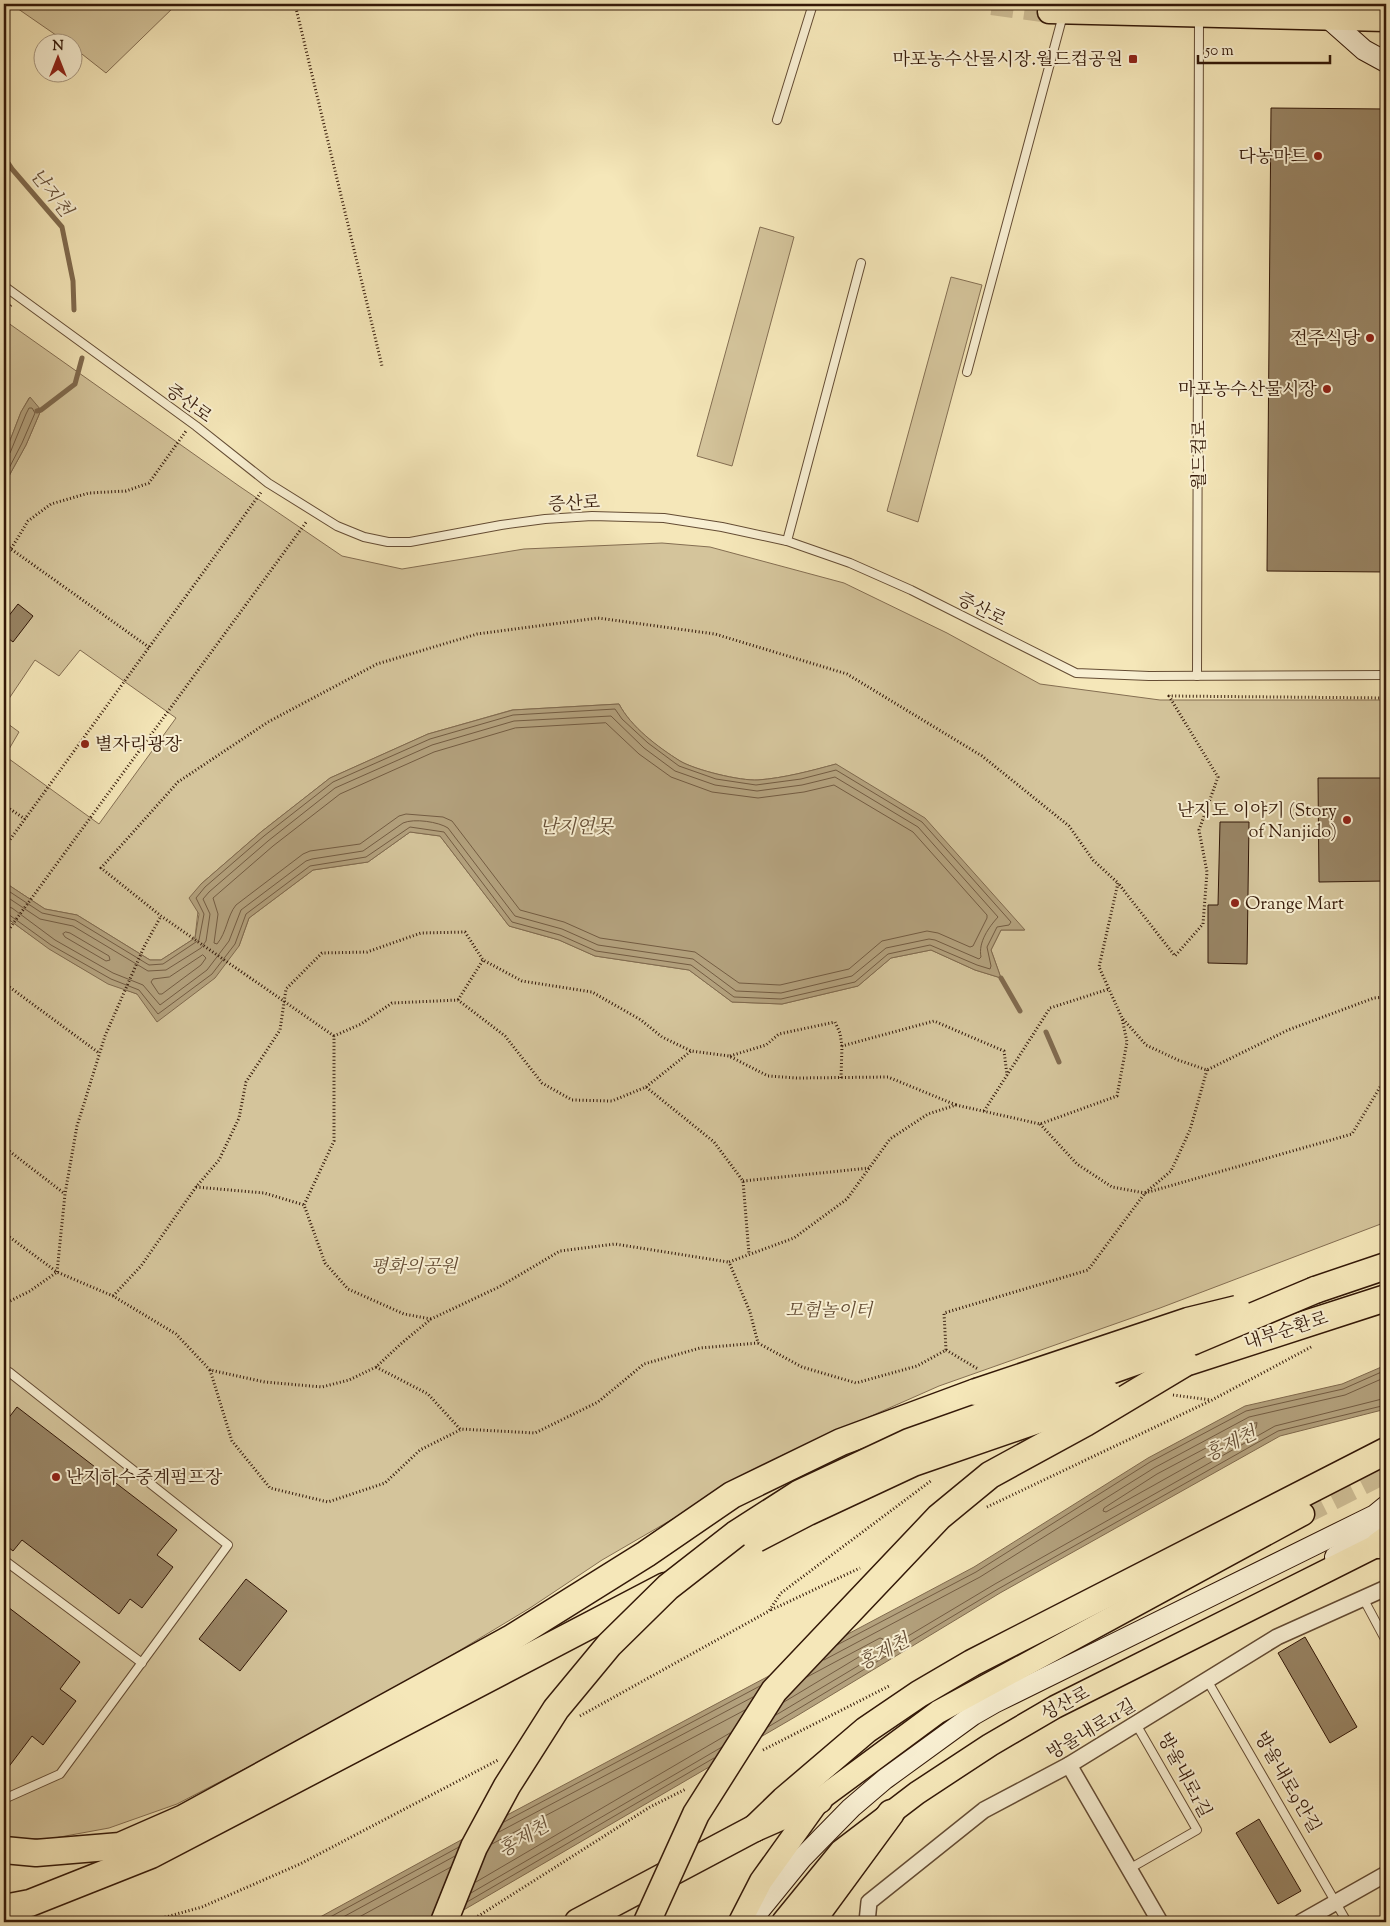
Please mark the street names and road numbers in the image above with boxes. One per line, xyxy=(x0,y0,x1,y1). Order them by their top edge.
street label: 증산로 xyxy=(159,379,217,430)
street label: 월드컵로 xyxy=(1188,420,1214,490)
street label: 증산로 xyxy=(547,491,601,519)
street label: 증산로 xyxy=(952,587,1010,634)
street label: 내부순환로 xyxy=(1241,1306,1332,1358)
street label: 성산로 xyxy=(1037,1681,1095,1728)
street label: 방울내로11길 xyxy=(1043,1694,1141,1767)
street label: 방울내로9안길 xyxy=(1247,1728,1326,1838)
street label: 방울내로1길 xyxy=(1150,1729,1217,1823)

